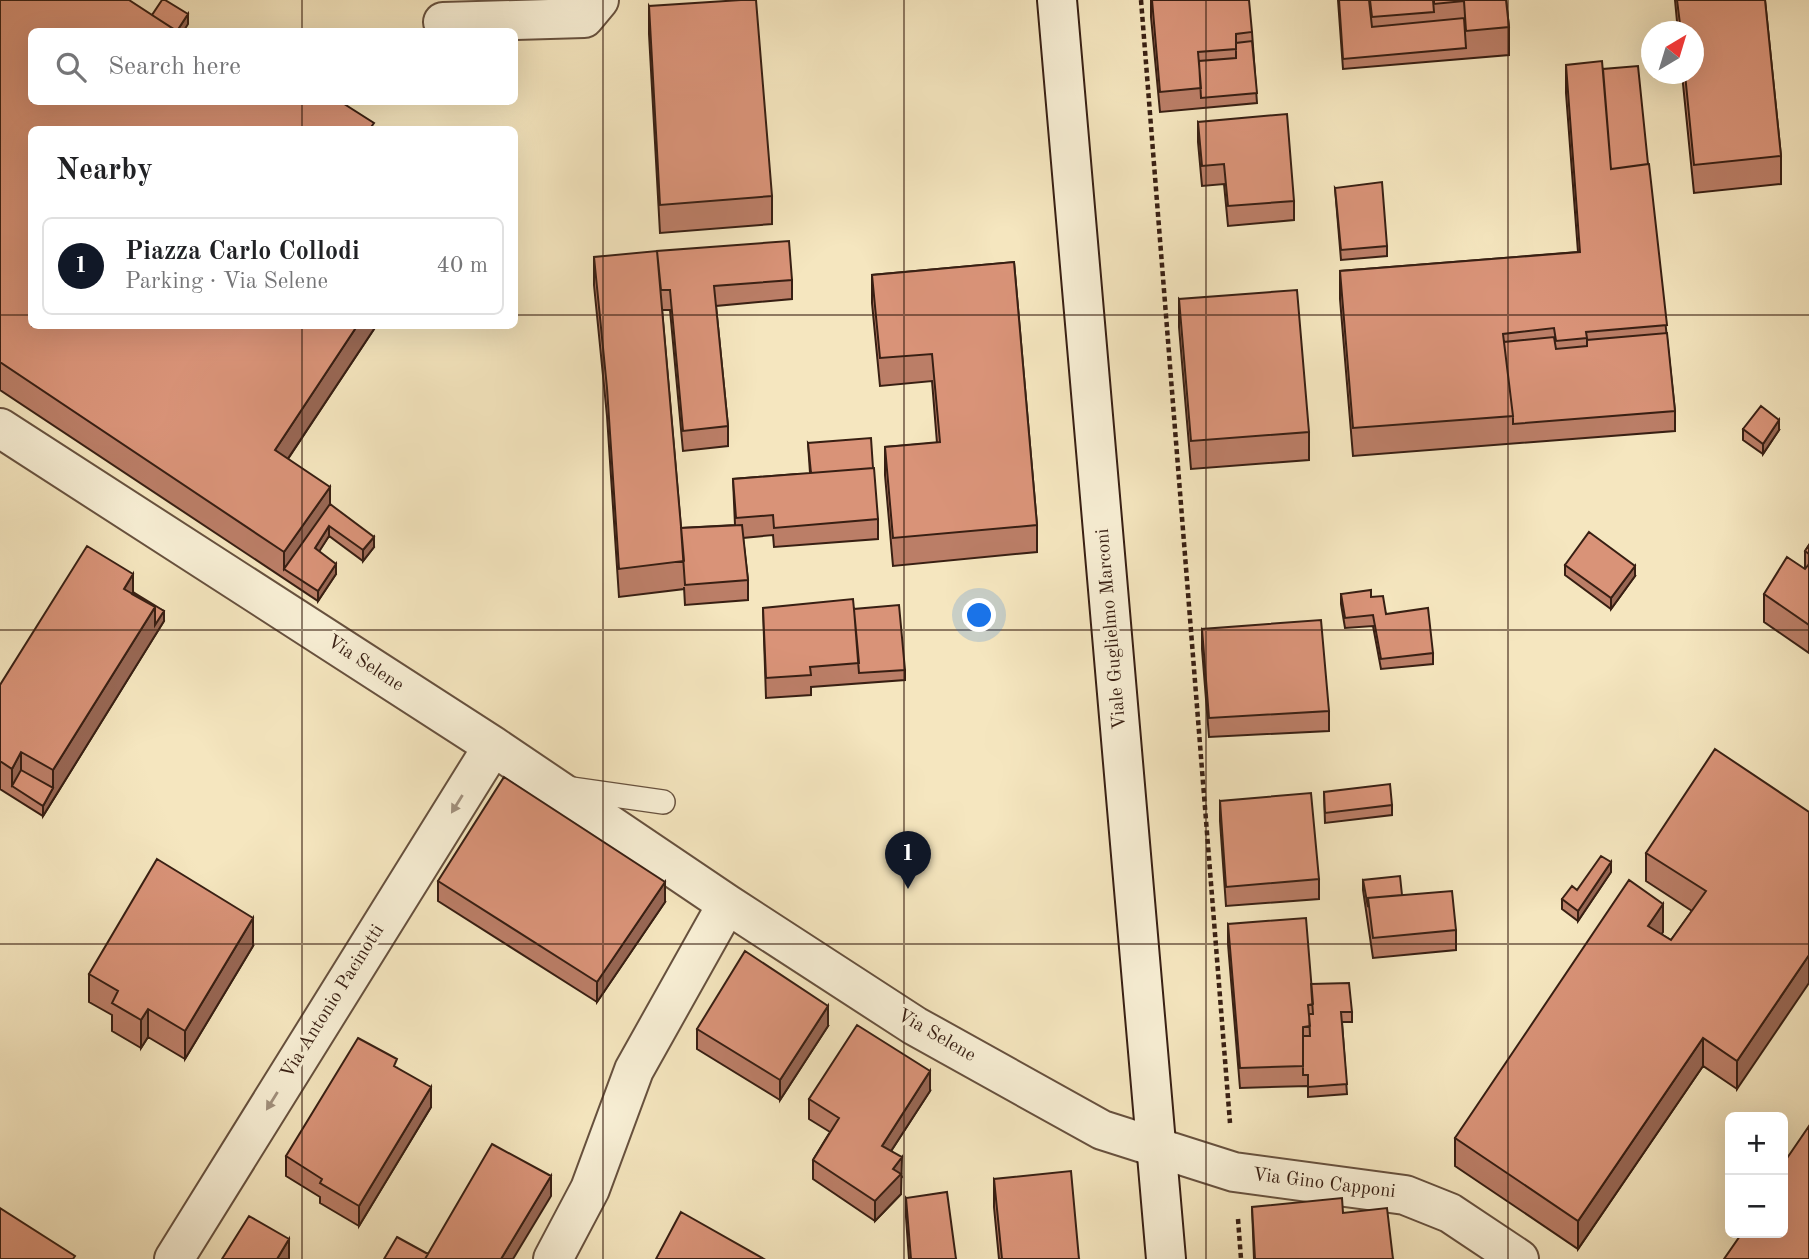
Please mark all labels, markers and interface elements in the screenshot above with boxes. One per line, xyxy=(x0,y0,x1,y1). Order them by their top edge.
north arrow xyxy=(1641,21,1704,84)
search box xyxy=(28,28,518,105)
icon: search xyxy=(52,48,90,86)
text: Search here xyxy=(108,54,241,80)
text: Nearby xyxy=(56,156,153,186)
text: Piazza Carlo Collodi xyxy=(125,239,360,265)
text: 1 xyxy=(74,254,88,277)
text: 40 m xyxy=(437,254,488,277)
text: Parking · Via Selene xyxy=(125,270,328,293)
street label: Viale Guglielmo Marconi xyxy=(1094,528,1130,730)
your location xyxy=(962,598,996,632)
street label: Via Selene xyxy=(323,632,407,696)
one-way arrow xyxy=(450,794,463,813)
pin: 1 xyxy=(885,831,931,889)
street label: Via Antonio Pacinotti xyxy=(278,922,388,1082)
street label: Via Selene xyxy=(894,1006,978,1066)
one-way arrow xyxy=(266,1092,279,1111)
map controls xyxy=(1725,1112,1788,1238)
button: + xyxy=(1725,1112,1788,1175)
street label: Via Gino Capponi xyxy=(1251,1166,1397,1202)
button: − xyxy=(1725,1175,1788,1238)

